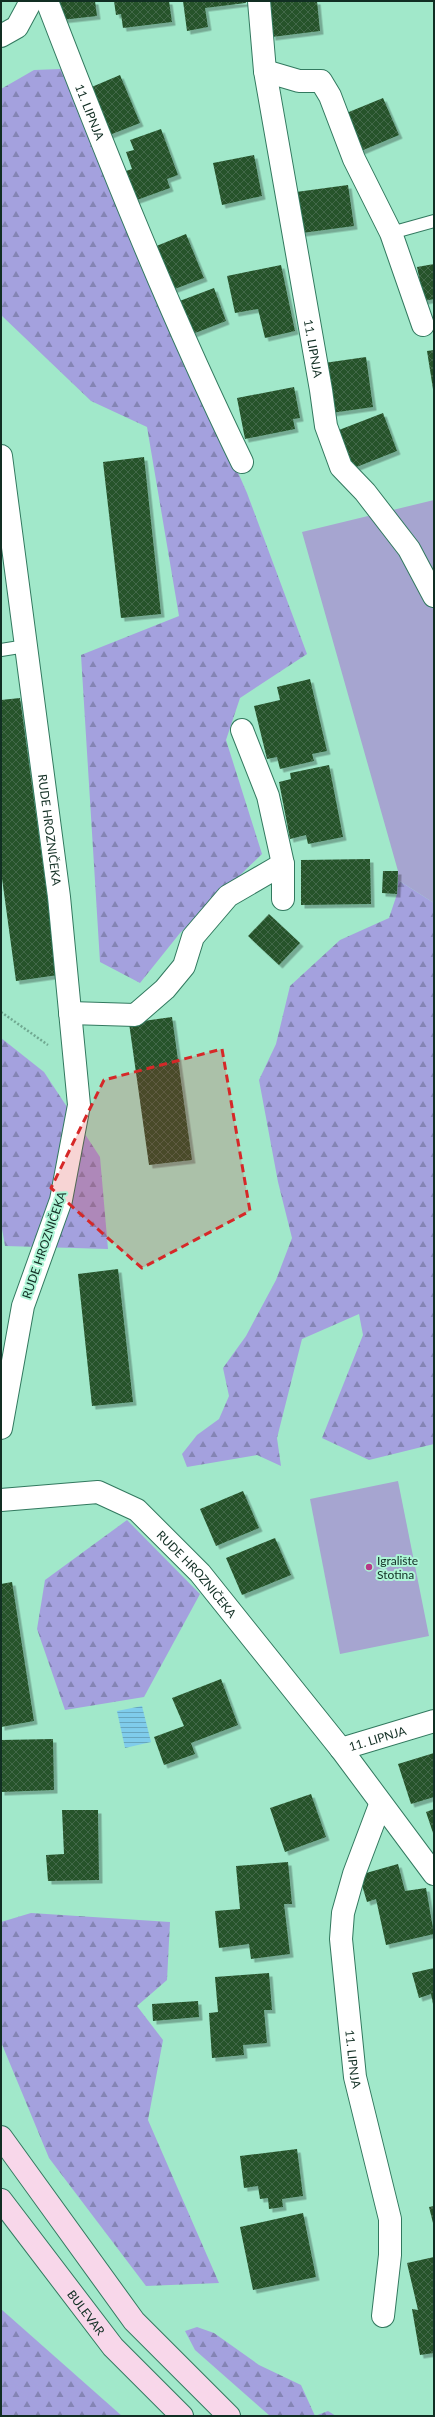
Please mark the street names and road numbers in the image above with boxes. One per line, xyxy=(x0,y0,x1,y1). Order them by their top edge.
street label: 11. LIPNJA xyxy=(72,82,108,143)
street label: 11. LIPNJA xyxy=(301,318,326,380)
street label: RUDE HROZNIČEKA xyxy=(35,773,65,887)
street label: RUDE HROZNIČEKA xyxy=(19,1189,70,1300)
street label: RUDE HROZNIČEKA xyxy=(154,1527,241,1621)
street label: 11. LIPNJA xyxy=(347,1722,409,1754)
street label: 11. LIPNJA xyxy=(343,2029,365,2091)
street label: BULEVAR xyxy=(64,2287,109,2338)

